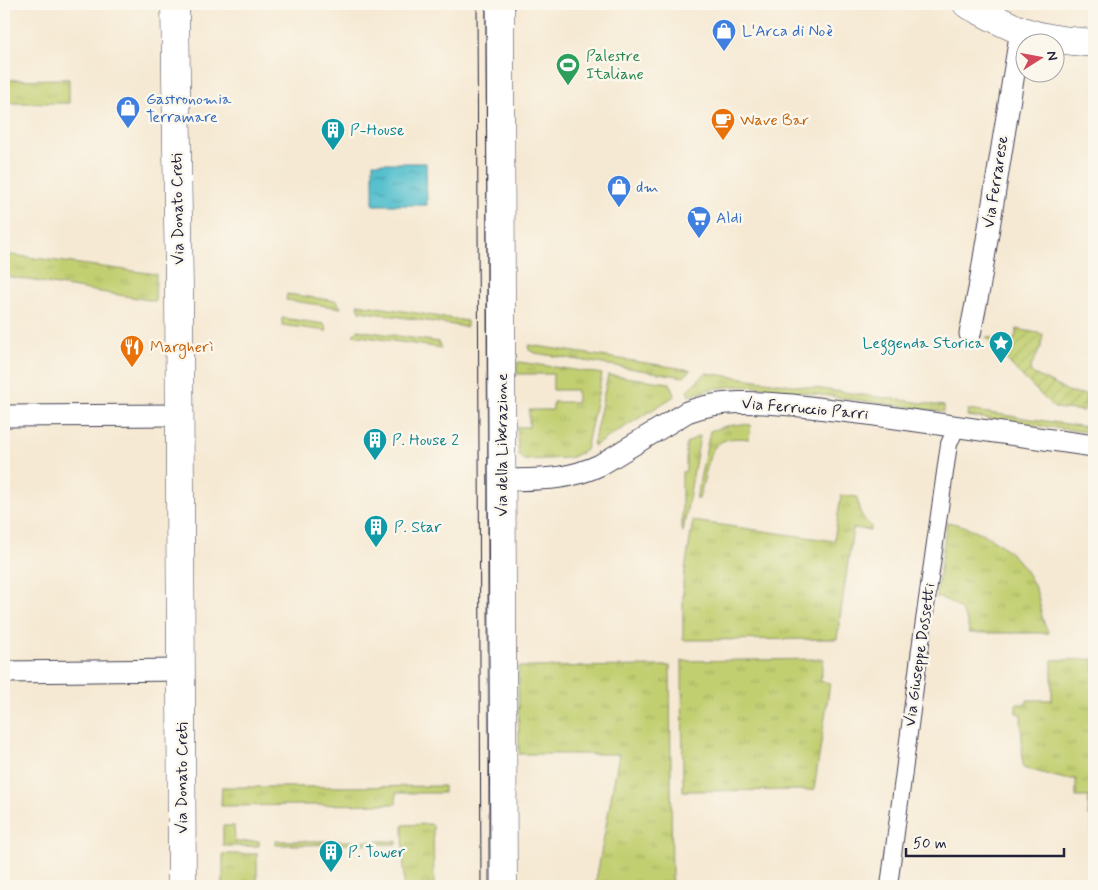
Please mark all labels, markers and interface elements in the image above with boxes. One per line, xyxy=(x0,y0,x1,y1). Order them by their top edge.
shop icon: L'Arca di Noè xyxy=(711,18,737,52)
place label: L'Arca di Noè xyxy=(742,21,833,42)
north arrow xyxy=(1016,32,1066,82)
place label: Palestre Italiane xyxy=(586,46,644,85)
text: N xyxy=(1042,49,1062,62)
sports icon: Palestre Italiane xyxy=(555,52,581,86)
place label: Gastronomia Terramare xyxy=(146,89,232,128)
shop icon: Gastronomia Terramare xyxy=(115,95,141,129)
cafe icon: Wave Bar xyxy=(710,107,736,141)
place label: Wave Bar xyxy=(740,110,809,131)
building icon: P-House xyxy=(320,117,346,151)
place label: P-House xyxy=(350,120,405,141)
street label: Via Ferrarese xyxy=(978,134,1014,230)
street label: Via Donato Creti xyxy=(167,153,189,265)
shop icon: dm xyxy=(606,174,632,208)
place label: dm xyxy=(636,177,659,198)
supermarket icon: Aldi xyxy=(686,205,712,239)
place label: Aldi xyxy=(716,208,742,229)
place icon: Leggenda Storica xyxy=(988,330,1014,364)
place label: Leggenda Storica xyxy=(863,333,984,355)
restaurant icon: Margherì xyxy=(119,334,145,368)
place label: Margherì xyxy=(150,337,214,359)
street label: Via della Liberazione xyxy=(492,373,513,517)
street label: Via Ferruccio Parri xyxy=(741,393,870,425)
building icon: P. House 2 xyxy=(362,427,388,461)
place label: P. House 2 xyxy=(392,430,459,451)
building icon: P. Star xyxy=(363,514,389,548)
place label: P. Star xyxy=(394,517,442,538)
street label: Via Giuseppe Dossetti xyxy=(900,582,941,728)
street label: Via Donato Creti xyxy=(172,722,193,834)
scale bar xyxy=(906,825,1063,857)
text: 50 m xyxy=(913,834,947,854)
building icon: P. Tower xyxy=(318,839,344,873)
place label: P. Tower xyxy=(348,842,405,863)

